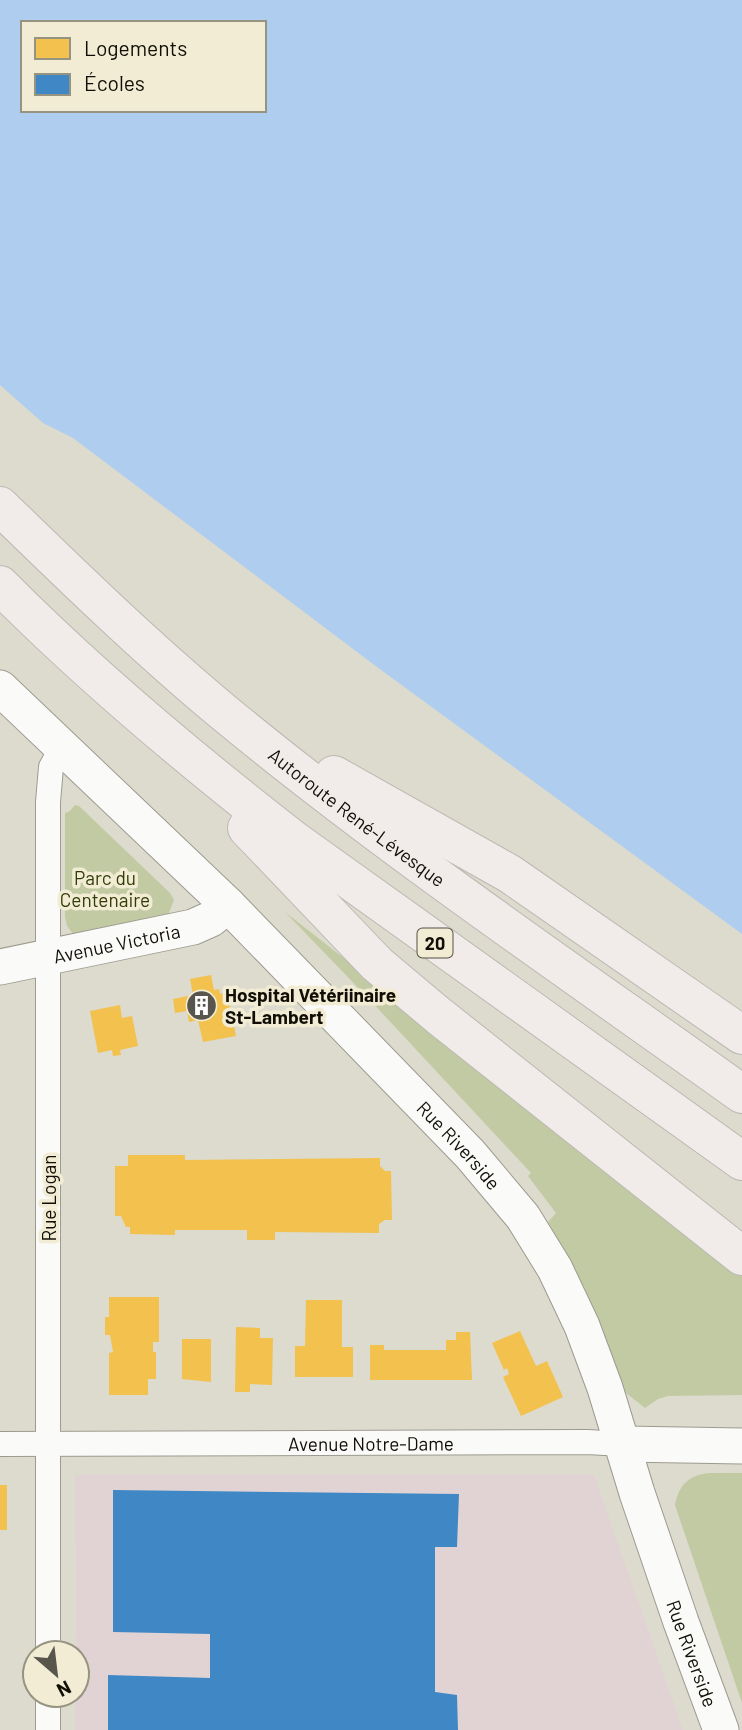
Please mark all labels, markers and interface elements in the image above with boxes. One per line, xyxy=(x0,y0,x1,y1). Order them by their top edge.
legend xyxy=(21,21,266,112)
text: Logements xyxy=(84,35,187,60)
text: Écoles xyxy=(84,70,145,95)
street label: Autoroute René-Lévesque xyxy=(265,742,450,891)
park label: Parc du Centenaire xyxy=(60,866,150,911)
street label: Avenue Victoria xyxy=(51,919,182,967)
road number: 20 xyxy=(418,928,452,958)
place label: Hospital Vétériinaire St-Lambert xyxy=(225,983,396,1028)
building icon: Hospital Vétériinaire St-Lambert xyxy=(185,988,219,1022)
street label: Rue Riverside xyxy=(413,1096,506,1194)
street label: Rue Logan xyxy=(37,1154,60,1242)
street label: Avenue Notre-Dame xyxy=(288,1431,454,1455)
street label: Rue Riverside xyxy=(663,1597,723,1710)
north arrow xyxy=(21,1639,91,1709)
text: N xyxy=(53,1676,75,1703)

